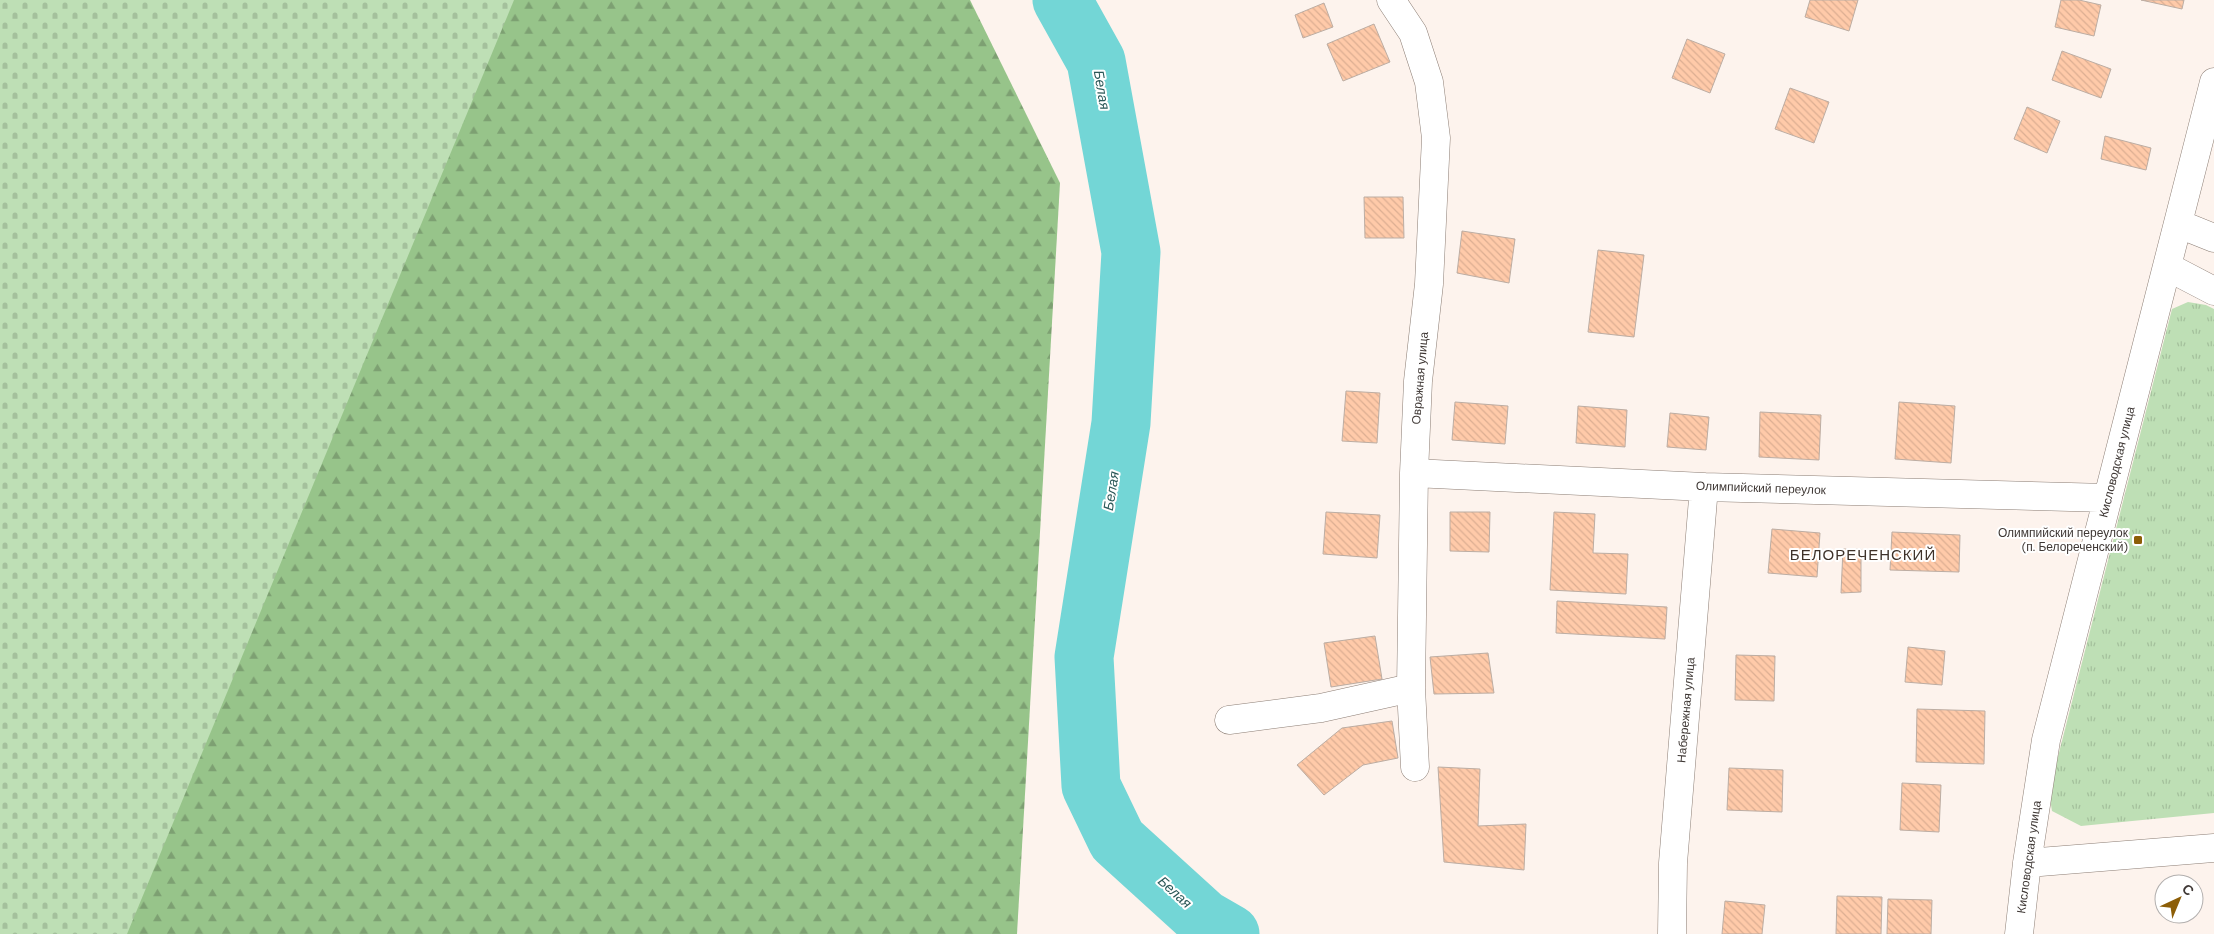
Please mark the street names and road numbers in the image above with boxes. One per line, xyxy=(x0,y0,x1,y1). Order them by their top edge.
street label: Овражная улица xyxy=(1408,331,1432,425)
street label: Кисловодская улица xyxy=(2095,404,2139,519)
street label: Олимпийский переулок xyxy=(1696,478,1827,498)
street label: Набережная улица xyxy=(1673,656,1699,763)
street label: Кисловодская улица xyxy=(2013,799,2045,915)

